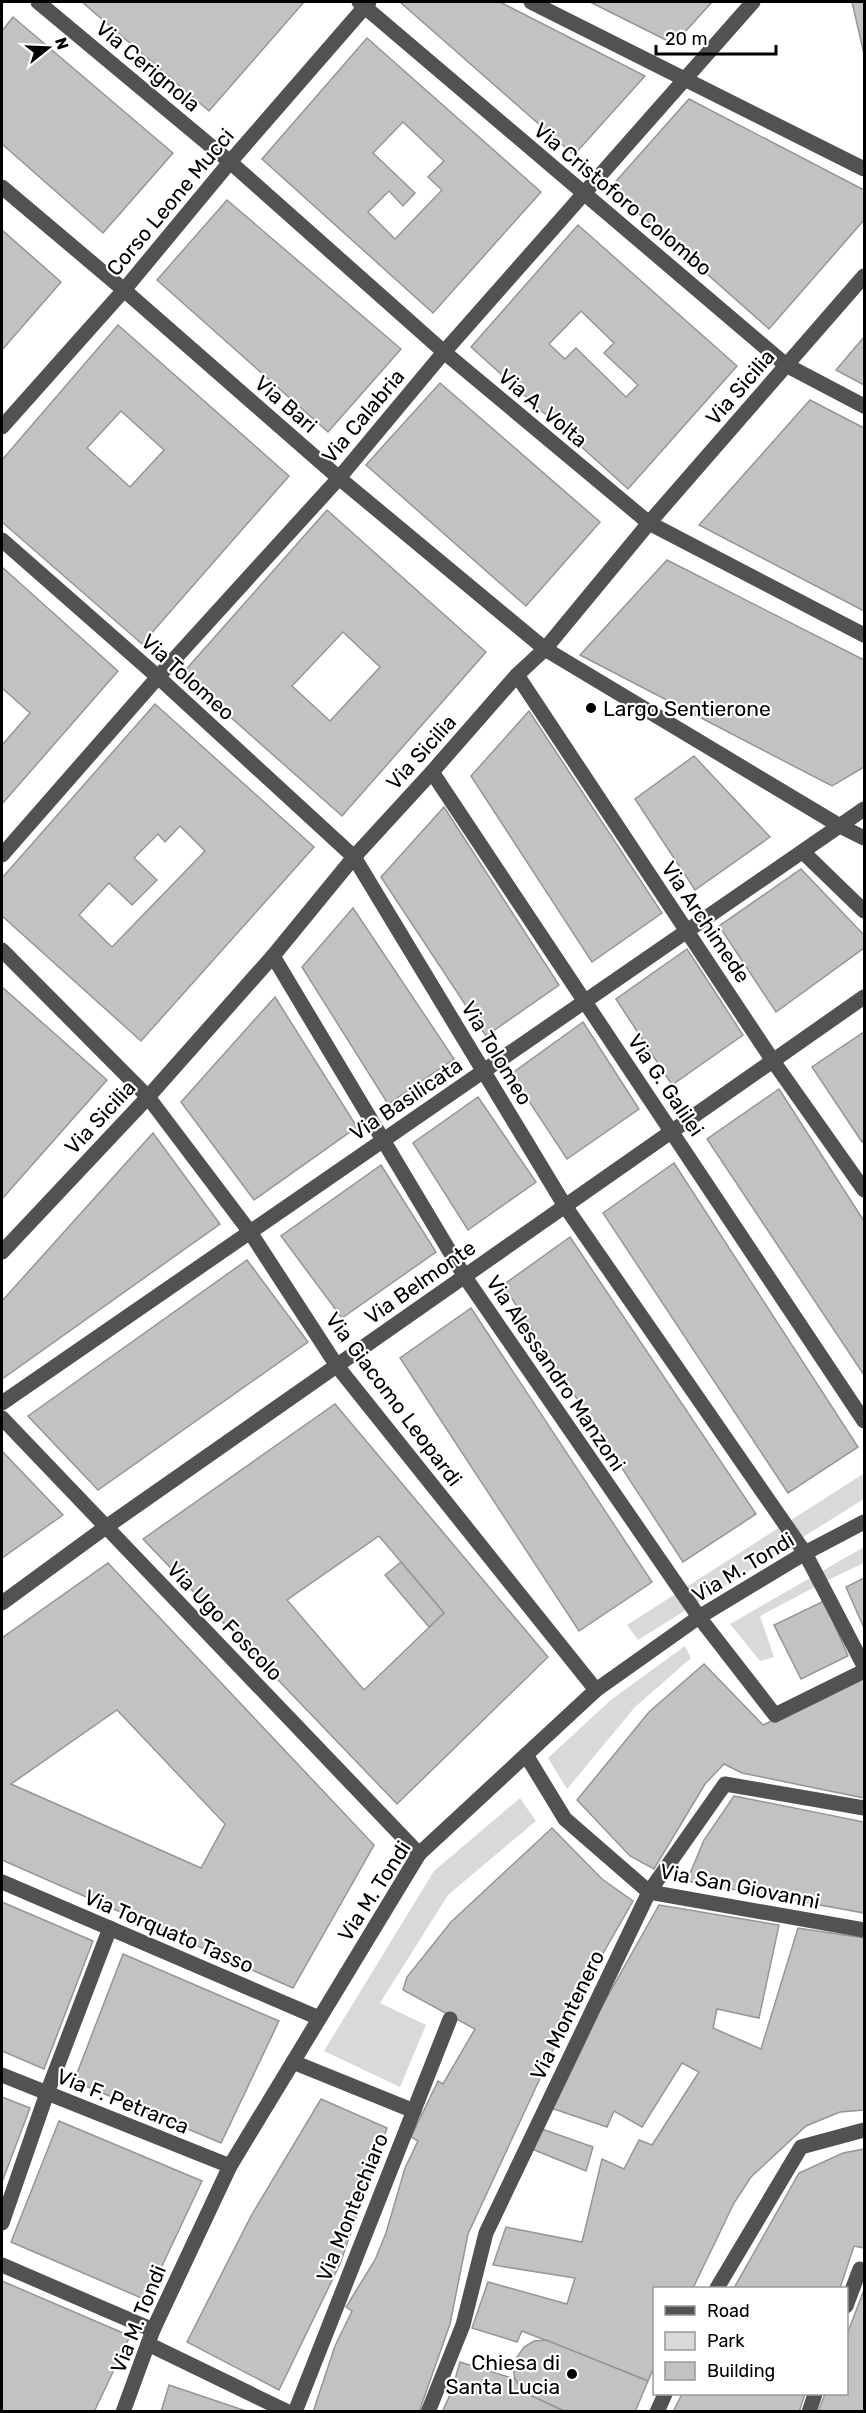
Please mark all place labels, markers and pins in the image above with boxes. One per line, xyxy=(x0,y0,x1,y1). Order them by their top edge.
place label: Largo Sentierone xyxy=(603,696,771,721)
marker: Largo Sentierone xyxy=(584,701,598,715)
place label: Chiesa di Santa Lucia xyxy=(445,2350,560,2399)
marker: Chiesa di Santa Lucia xyxy=(565,2367,579,2381)

